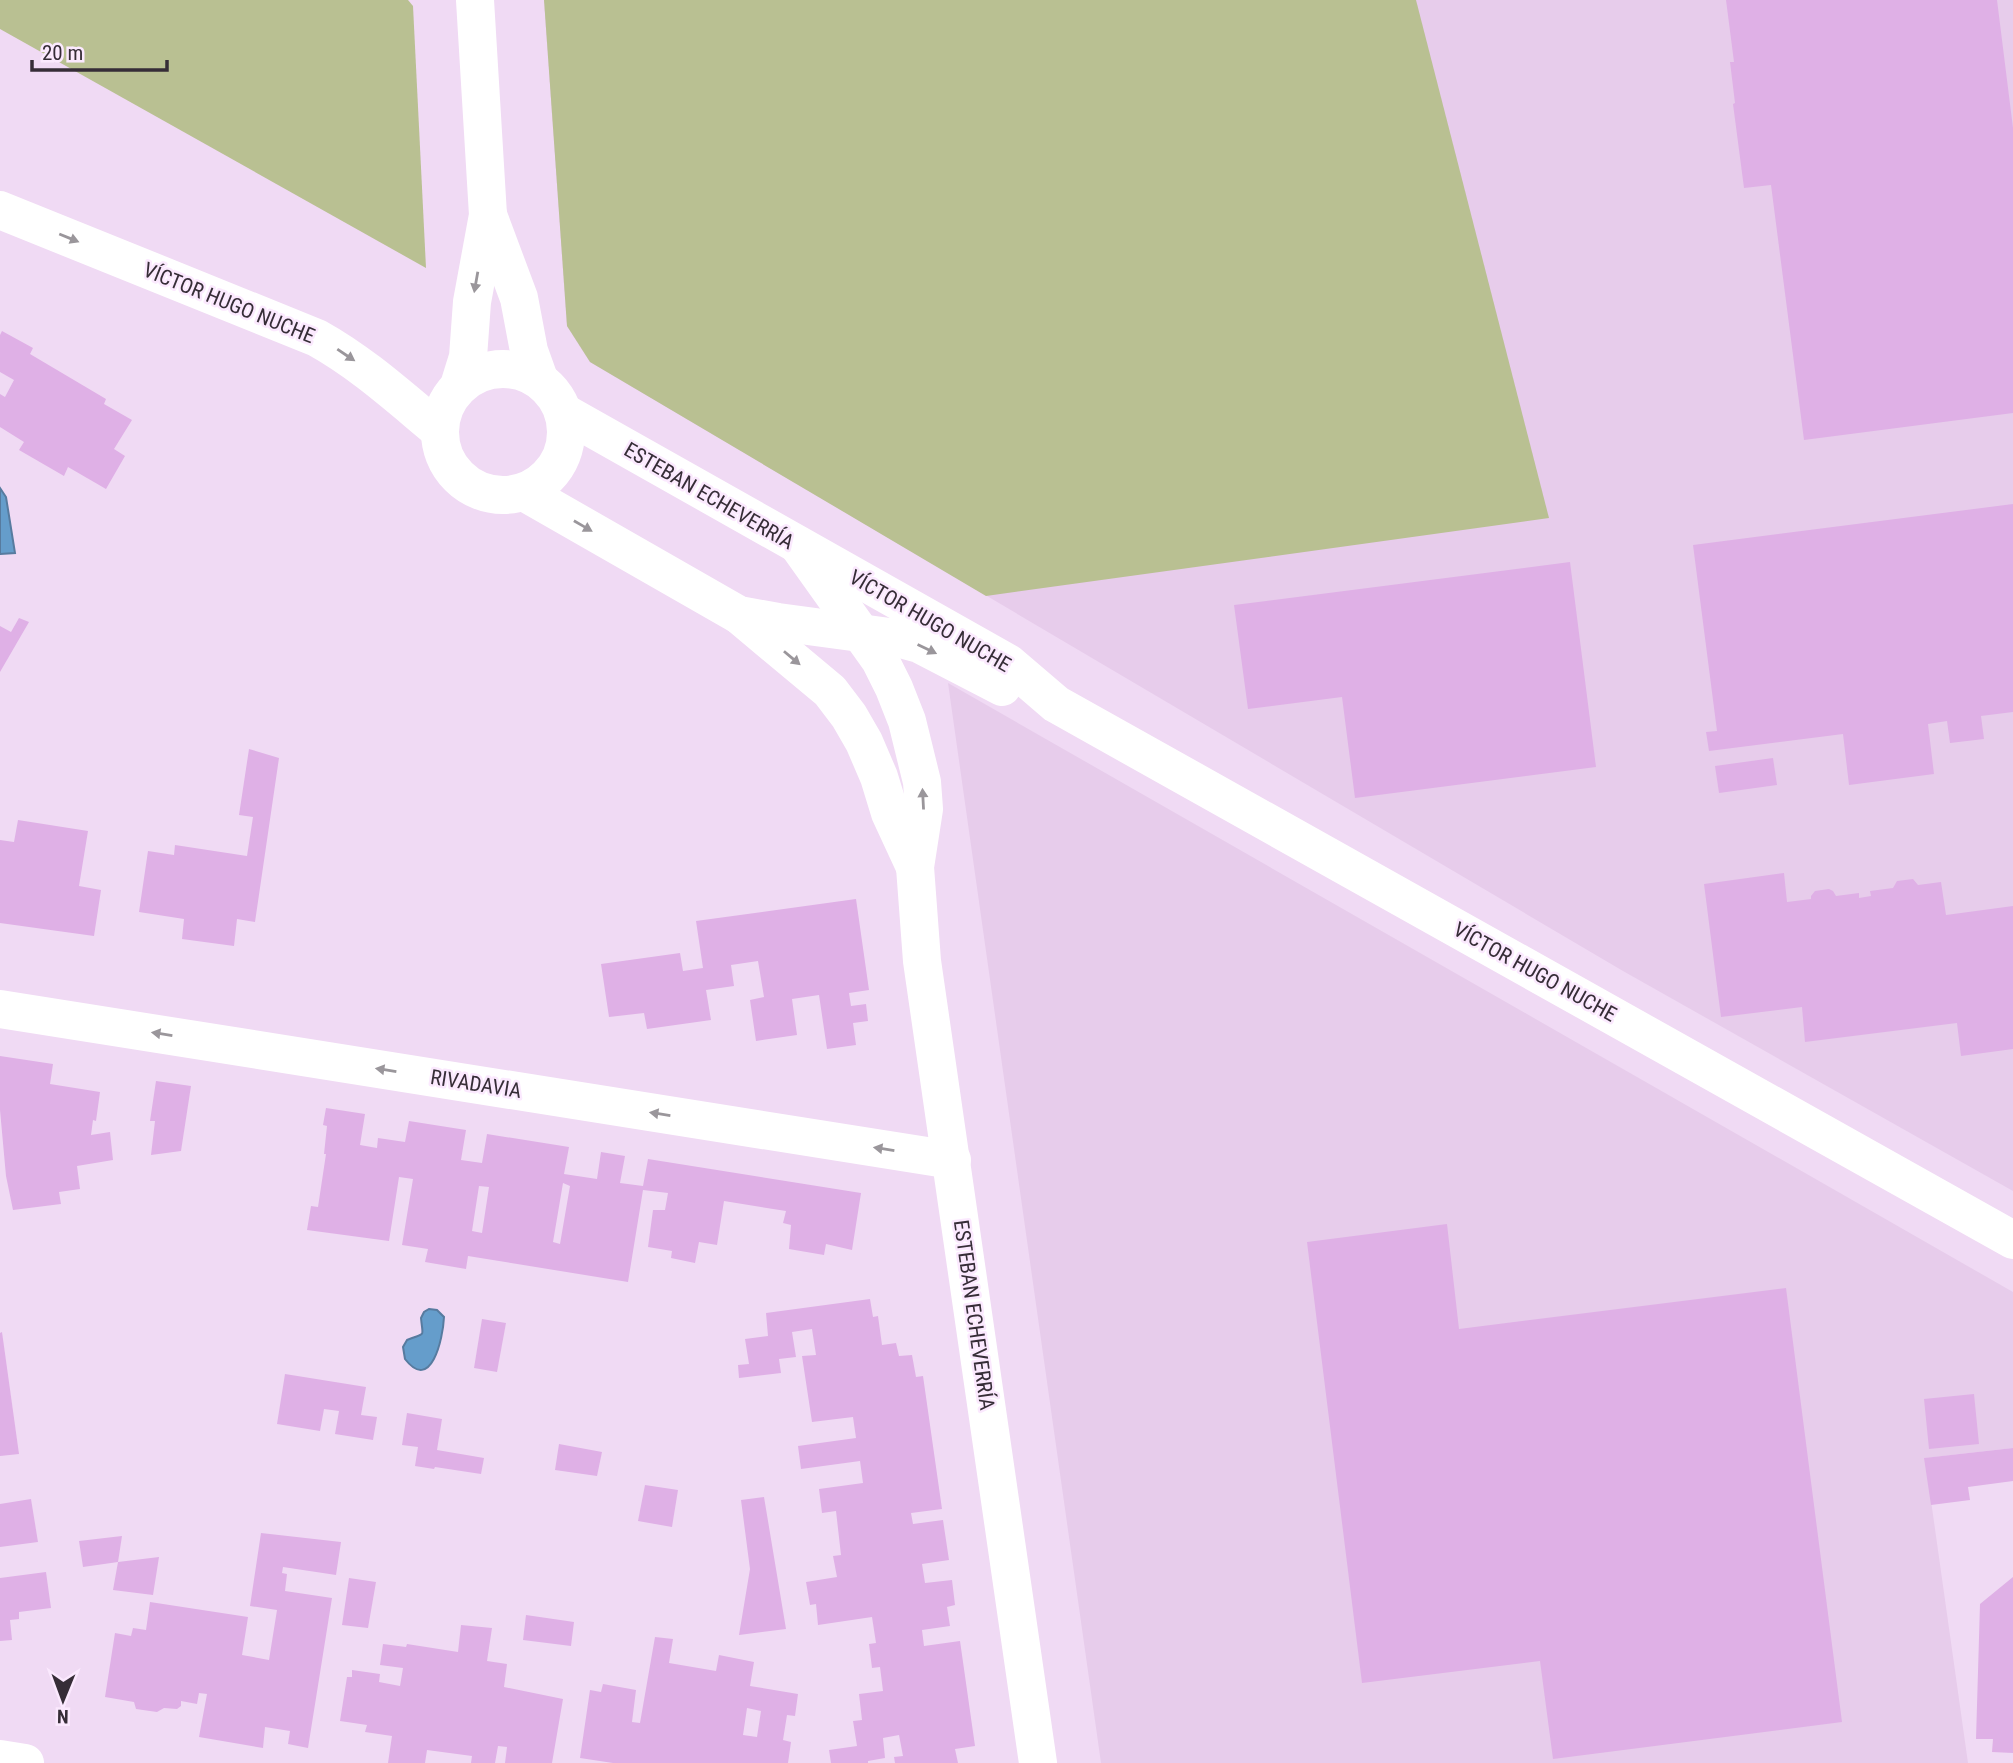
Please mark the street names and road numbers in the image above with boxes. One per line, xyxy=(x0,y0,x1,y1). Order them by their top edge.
street label: VÍCTOR HUGO NUCHE xyxy=(140,258,318,348)
street label: ESTEBAN ECHEVERRÍA xyxy=(620,438,798,554)
street label: VÍCTOR HUGO NUCHE xyxy=(845,565,1015,677)
street label: VÍCTOR HUGO NUCHE xyxy=(1449,917,1621,1027)
street label: RIVADAVIA xyxy=(429,1065,523,1103)
street label: ESTEBAN ECHEVERRÍA xyxy=(949,1218,999,1412)

